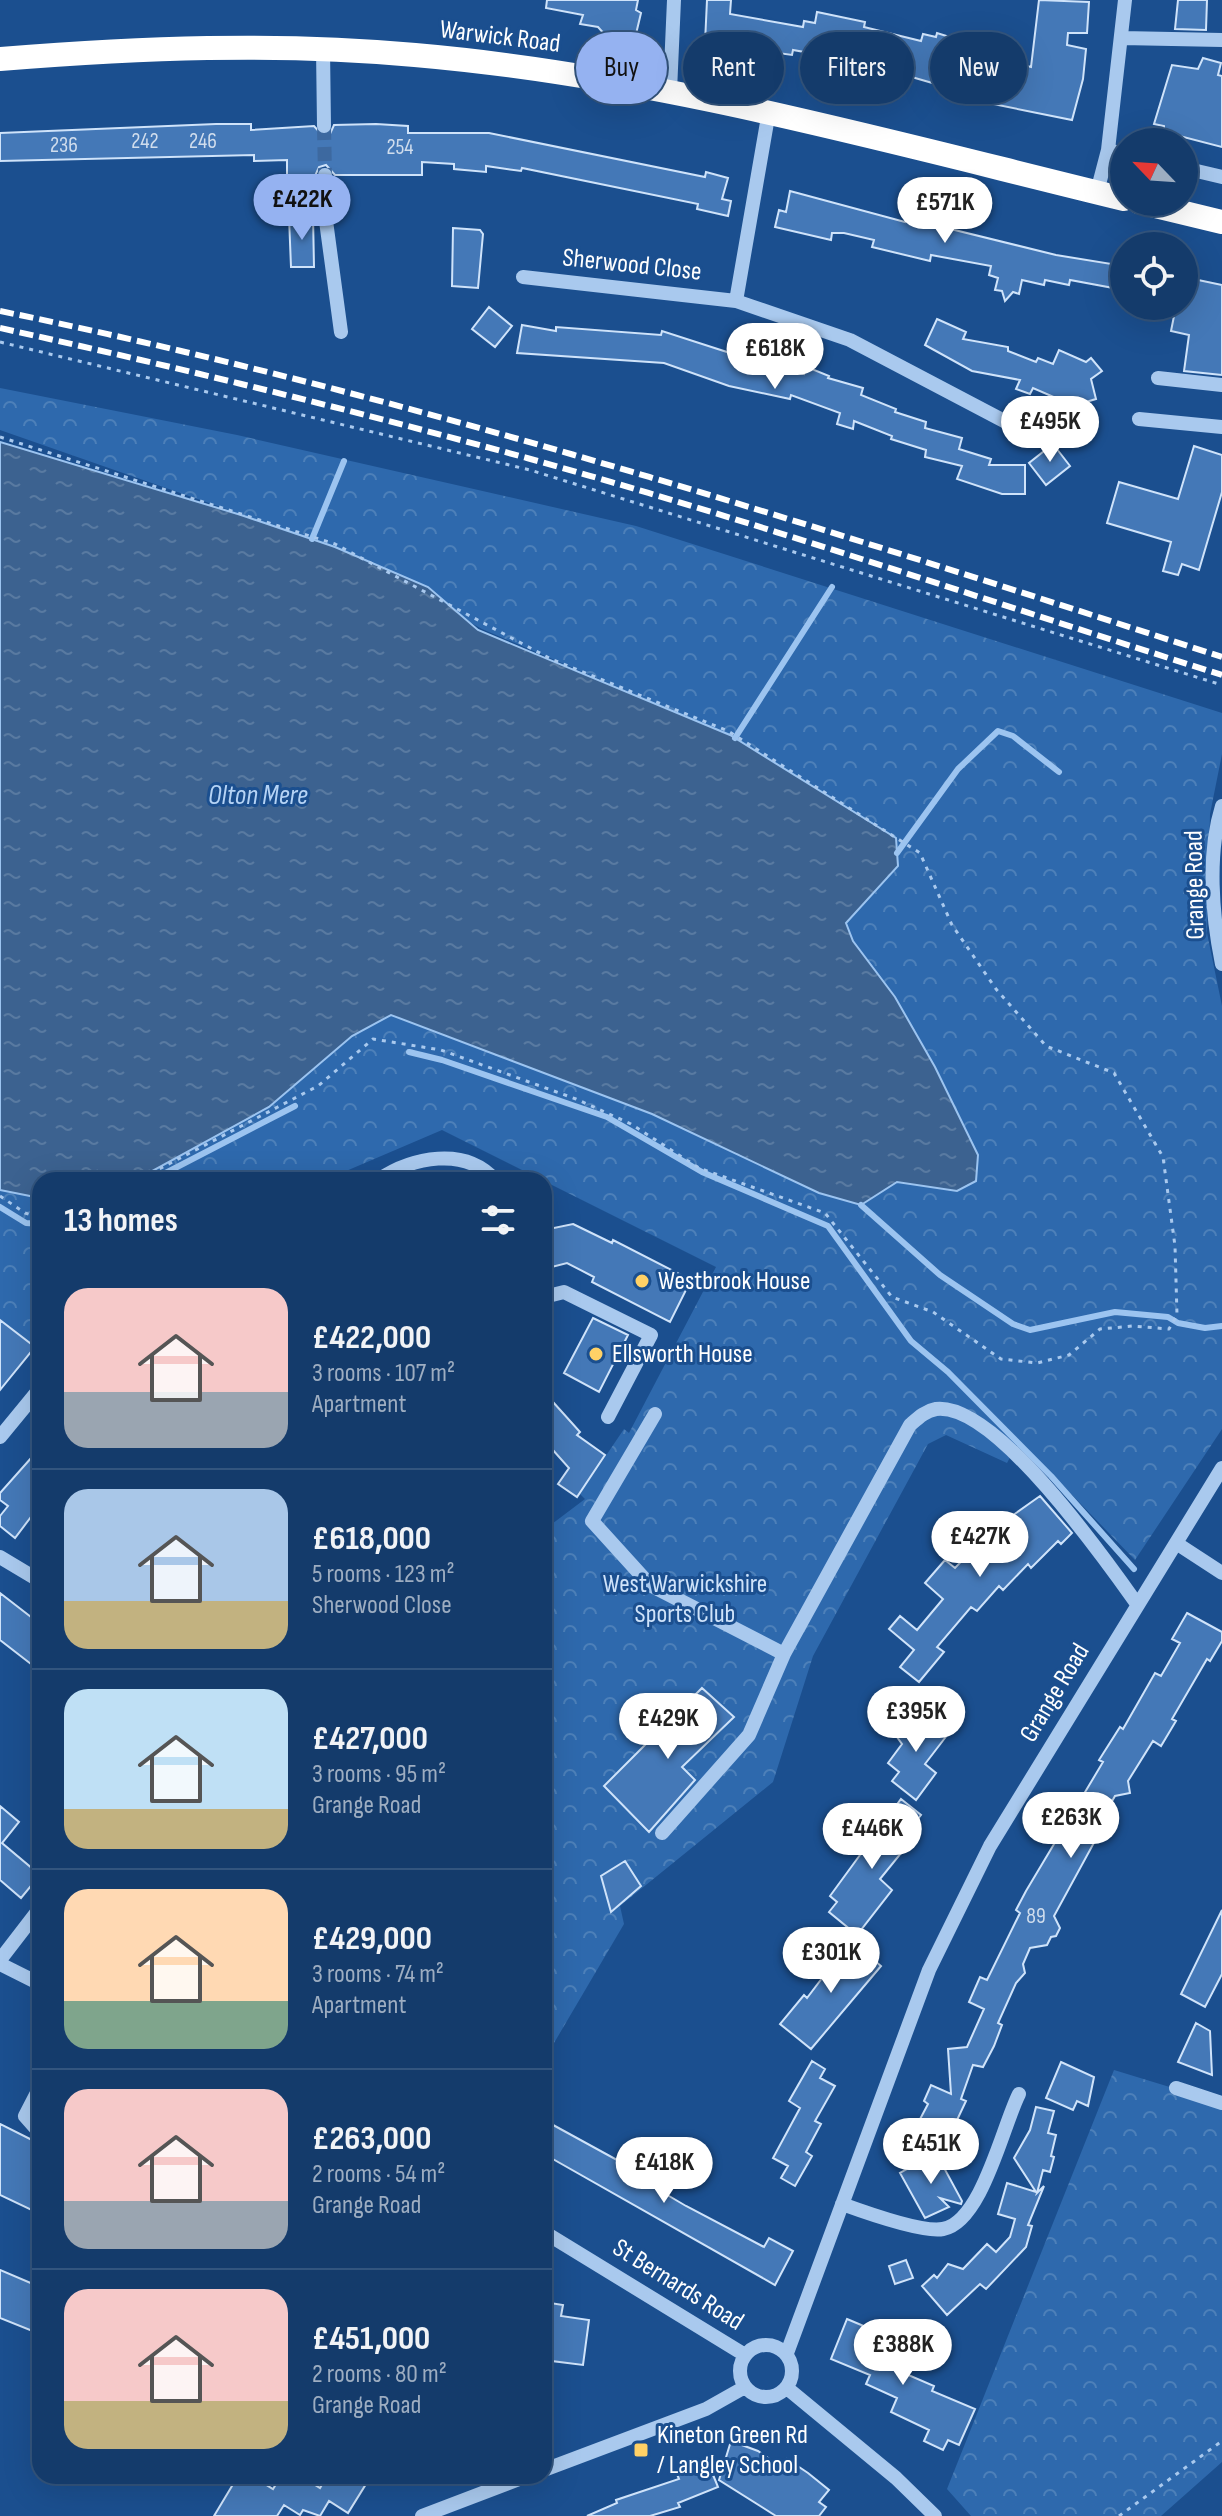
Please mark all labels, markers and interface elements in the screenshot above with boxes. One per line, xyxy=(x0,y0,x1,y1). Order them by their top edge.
street label: Warwick Road xyxy=(438,14,562,60)
chip: Buy xyxy=(576,32,667,104)
chip: Rent xyxy=(683,32,784,104)
chip: Filters xyxy=(800,32,914,104)
chip: New xyxy=(930,32,1027,104)
house number: 242 xyxy=(131,128,159,155)
house number: 246 xyxy=(189,128,217,155)
north arrow xyxy=(1110,128,1198,216)
map controls xyxy=(1110,128,1198,320)
house number: 236 xyxy=(50,132,78,159)
house number: 254 xyxy=(386,134,414,161)
pin: £422K xyxy=(246,174,358,242)
pin: £571K xyxy=(889,177,1001,245)
text: £422K xyxy=(272,184,332,215)
text: £571K xyxy=(915,187,975,218)
button: locate xyxy=(1110,232,1198,320)
street label: Sherwood Close xyxy=(561,242,703,288)
pin: £618K xyxy=(719,323,831,391)
text: £618K xyxy=(745,333,805,364)
pin: £495K xyxy=(994,396,1106,464)
text: £495K xyxy=(1019,406,1081,437)
water label: Olton Mere xyxy=(208,779,308,812)
street label: Grange Road xyxy=(1179,830,1211,940)
icon: filters xyxy=(476,1198,520,1242)
text: 13 homes xyxy=(64,1200,178,1241)
place label: Westbrook House xyxy=(658,1266,810,1297)
marker: Westbrook House xyxy=(633,1272,651,1290)
text: £422,000 xyxy=(312,1317,431,1358)
icon: home xyxy=(128,1320,224,1416)
place label: Ellsworth House xyxy=(612,1339,753,1370)
marker: Ellsworth House xyxy=(587,1345,605,1363)
text: 3 rooms · 107 m² xyxy=(312,1358,455,1389)
text: Apartment xyxy=(312,1389,406,1420)
pin: £427K xyxy=(924,1511,1036,1579)
text: £618,000 xyxy=(312,1518,431,1559)
icon: home xyxy=(128,1521,224,1617)
text: £427K xyxy=(949,1521,1011,1552)
text: 5 rooms · 123 m² xyxy=(312,1559,455,1590)
park label: West Warwickshire Sports Club xyxy=(603,1569,767,1630)
text: Sherwood Close xyxy=(312,1590,452,1621)
street label: Grange Road xyxy=(1014,1638,1096,1748)
pin: £395K xyxy=(860,1686,972,1754)
pin: £429K xyxy=(612,1693,724,1761)
text: £395K xyxy=(885,1696,947,1727)
text: £429K xyxy=(637,1703,699,1734)
text: £427,000 xyxy=(312,1718,428,1759)
icon: home xyxy=(128,1721,224,1817)
text: 3 rooms · 95 m² xyxy=(312,1759,446,1790)
text: Grange Road xyxy=(312,1790,421,1821)
pin: £263K xyxy=(1015,1792,1127,1860)
text: £263K xyxy=(1040,1802,1102,1833)
pin: £446K xyxy=(816,1803,928,1871)
text: £446K xyxy=(841,1813,903,1844)
house number: 89 xyxy=(1026,1903,1046,1930)
text: £429,000 xyxy=(312,1918,432,1959)
icon: home xyxy=(128,1921,224,2017)
pin: £301K xyxy=(775,1927,887,1995)
text: £301K xyxy=(801,1937,861,1968)
text: 3 rooms · 74 m² xyxy=(312,1959,444,1990)
text: Apartment xyxy=(312,1990,406,2021)
text: £263,000 xyxy=(312,2118,431,2159)
pin: £451K xyxy=(875,2118,987,2186)
icon: home xyxy=(128,2121,224,2217)
text: £451K xyxy=(901,2128,961,2159)
pin: £418K xyxy=(608,2137,720,2205)
text: £418K xyxy=(634,2147,694,2178)
text: 2 rooms · 54 m² xyxy=(312,2159,445,2190)
text: Grange Road xyxy=(312,2190,421,2221)
street label: St Bernards Road xyxy=(607,2233,749,2337)
text: £451,000 xyxy=(312,2318,430,2359)
pin: £388K xyxy=(847,2319,959,2387)
icon: home xyxy=(128,2321,224,2417)
text: £388K xyxy=(872,2329,934,2360)
text: 2 rooms · 80 m² xyxy=(312,2359,447,2390)
text: Grange Road xyxy=(312,2390,421,2421)
place label: Kineton Green Rd / Langley School xyxy=(657,2420,808,2481)
marker: Kineton Green Rd / Langley School xyxy=(632,2441,650,2459)

